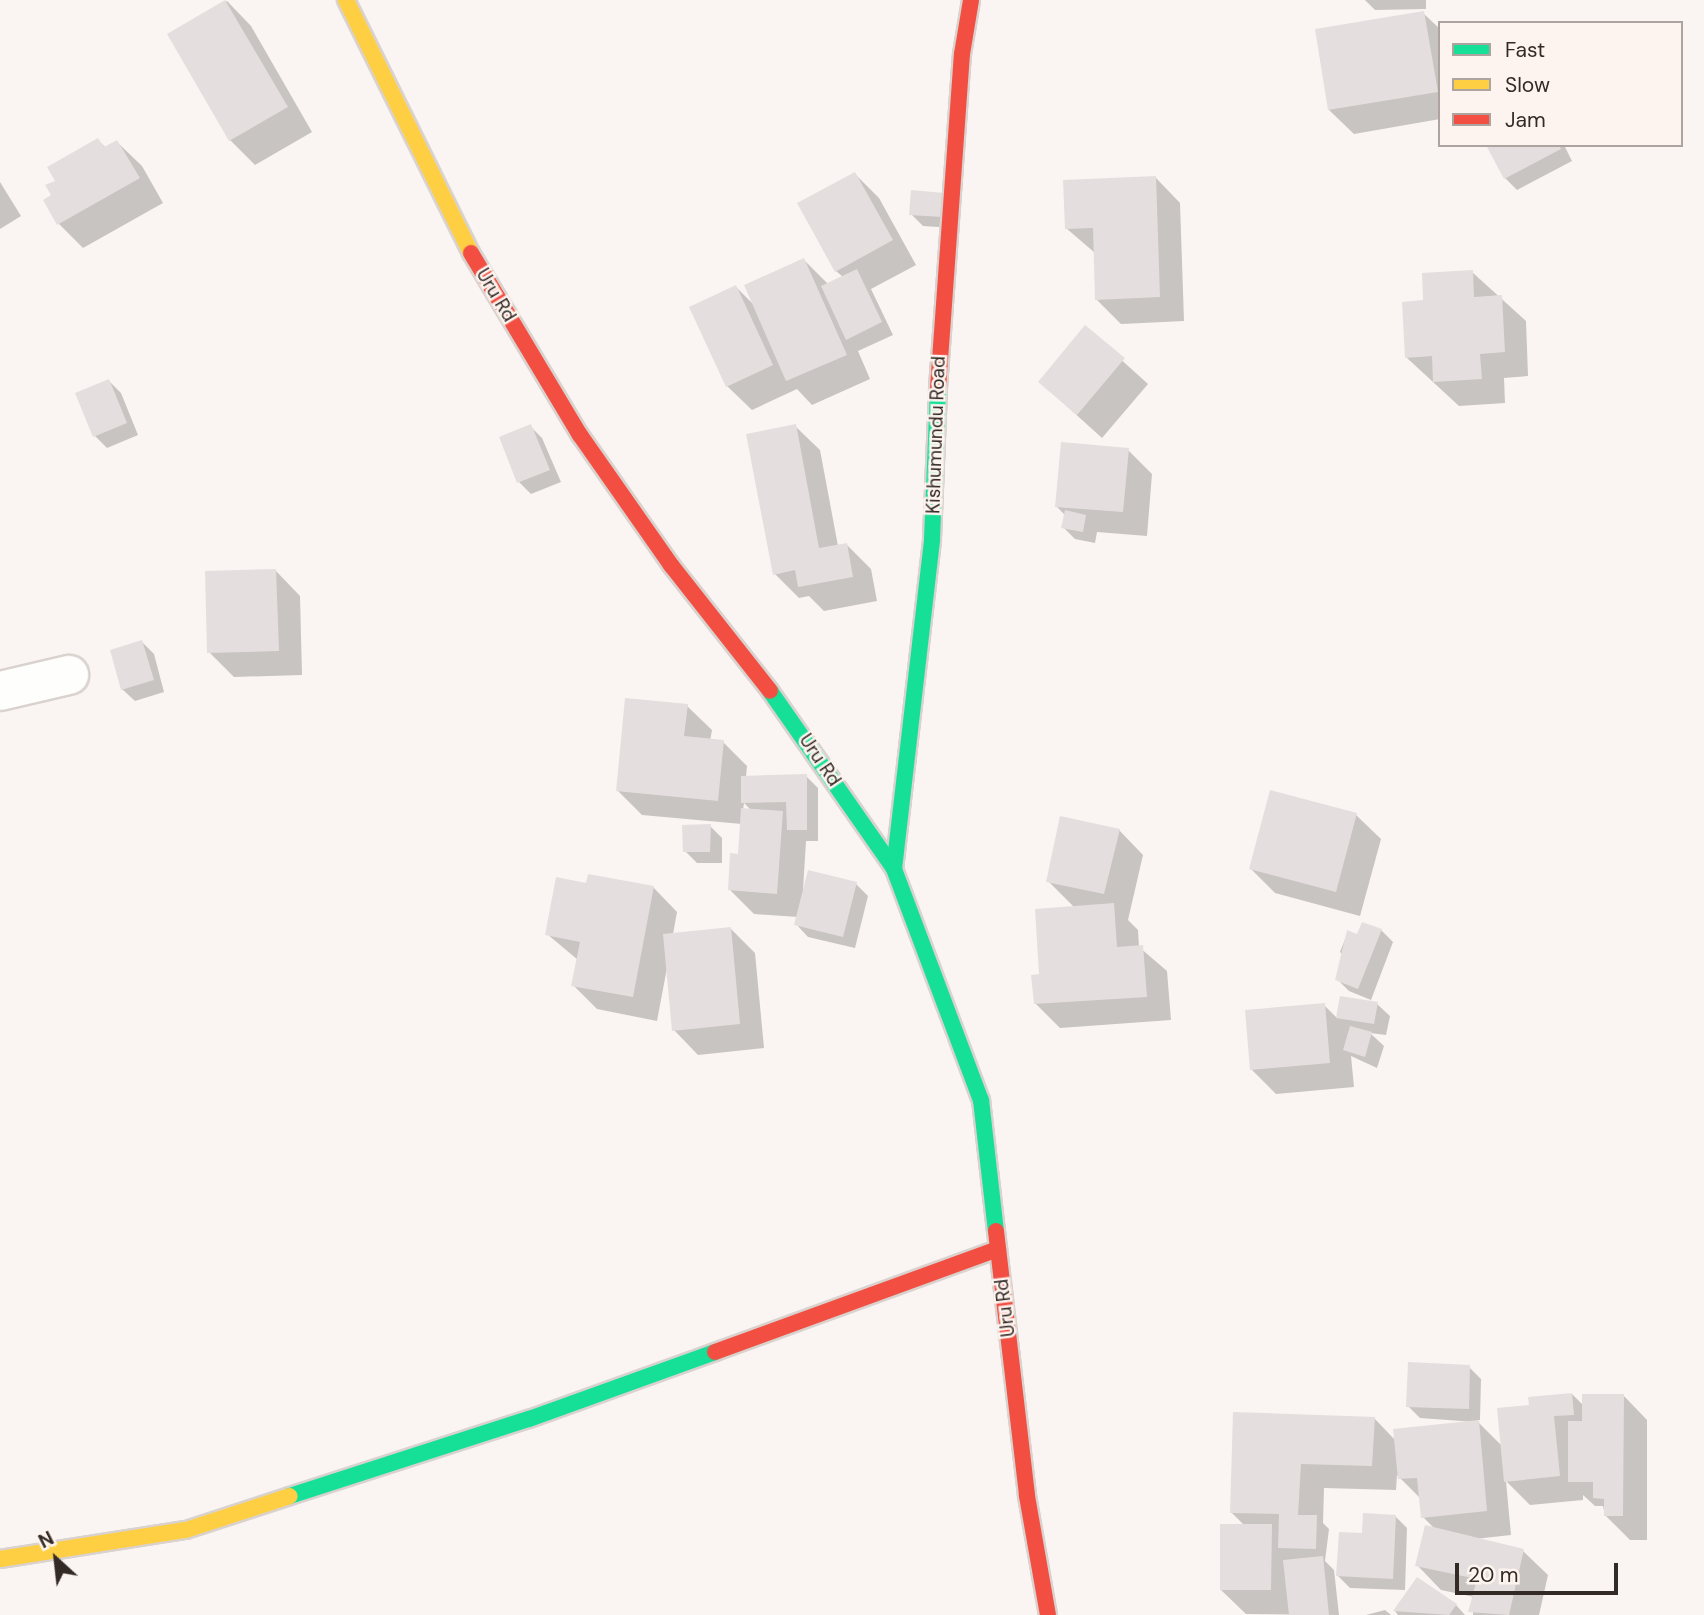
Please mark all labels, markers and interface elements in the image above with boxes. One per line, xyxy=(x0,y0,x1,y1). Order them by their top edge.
legend xyxy=(1438,21,1683,147)
text: Fast xyxy=(1505,36,1545,64)
text: Slow xyxy=(1505,71,1550,99)
text: Jam xyxy=(1505,106,1546,134)
street label: Uru Rd xyxy=(471,264,521,326)
street label: Kishumundu Road xyxy=(922,356,950,514)
street label: Uru Rd xyxy=(794,730,846,790)
street label: Uru Rd xyxy=(990,1278,1020,1338)
north arrow xyxy=(21,1524,91,1594)
text: N xyxy=(34,1526,58,1554)
scale bar xyxy=(1459,1548,1622,1592)
text: 20 m xyxy=(1468,1561,1519,1589)

